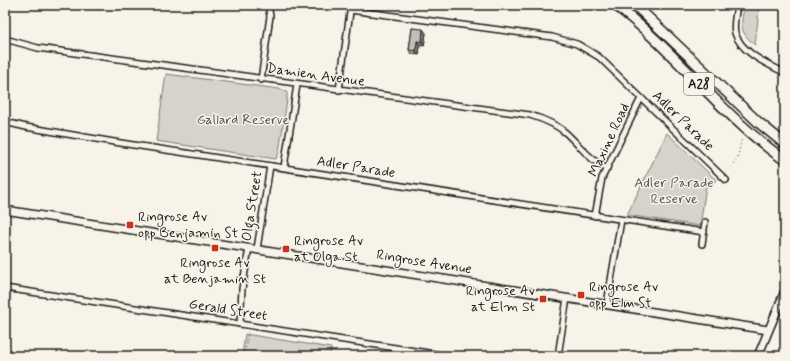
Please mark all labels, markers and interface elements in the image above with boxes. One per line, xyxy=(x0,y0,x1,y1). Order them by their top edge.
street label: Damien Avenue xyxy=(266,59,366,91)
road number: A28 xyxy=(684,73,714,95)
street label: Adler Parade xyxy=(648,87,718,155)
street label: Maxine Road xyxy=(584,100,634,180)
park label: Gallard Reserve xyxy=(197,111,290,129)
street label: Adler Parade xyxy=(315,152,397,182)
street label: Olga Street xyxy=(238,169,268,243)
park label: Adler Parade Reserve xyxy=(634,174,714,208)
place label: Ringrose Av opp Benjamin St xyxy=(138,208,239,242)
marker: Ringrose Av opp Benjamin St xyxy=(125,220,135,230)
place label: Ringrose Av at Olga St xyxy=(294,232,364,267)
marker: Ringrose Av at Benjamin St xyxy=(210,243,220,253)
marker: Ringrose Av at Olga St xyxy=(281,244,291,254)
street label: Ringrose Avenue xyxy=(375,246,473,279)
place label: Ringrose Av at Benjamin St xyxy=(164,254,266,288)
place label: Ringrose Av opp Elm St xyxy=(589,278,659,312)
place label: Ringrose Av at Elm St xyxy=(466,282,536,316)
marker: Ringrose Av opp Elm St xyxy=(576,290,586,300)
marker: Ringrose Av at Elm St xyxy=(538,294,548,304)
street label: Gerald Street xyxy=(188,295,268,325)

